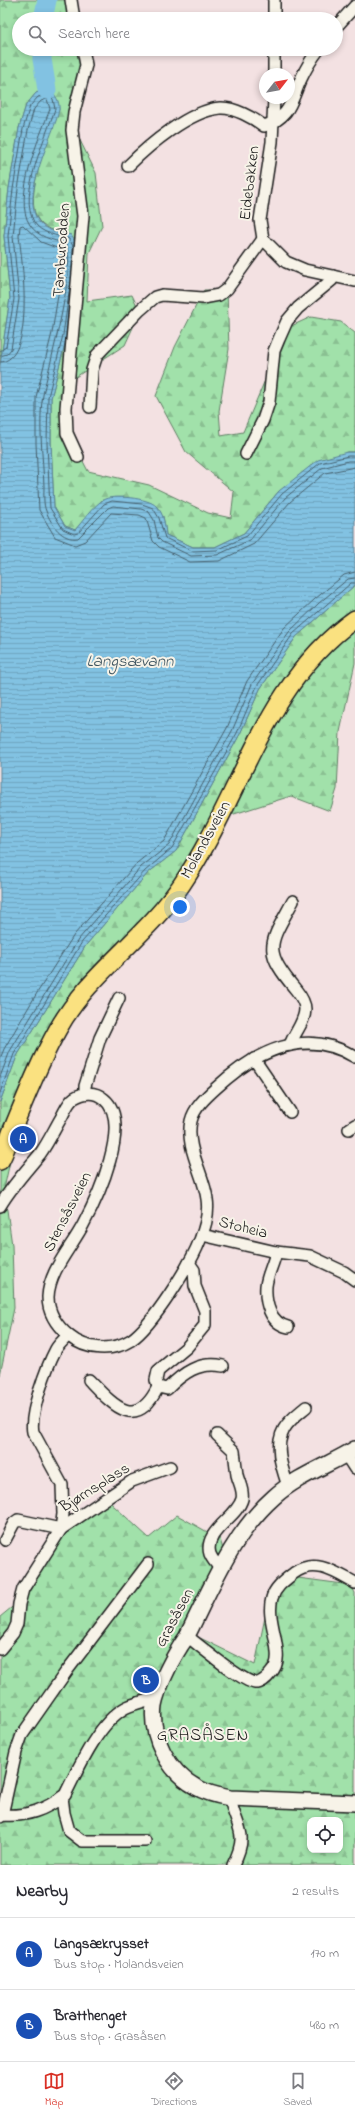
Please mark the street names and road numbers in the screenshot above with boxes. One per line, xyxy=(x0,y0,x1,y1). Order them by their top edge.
street label: Eidebakken xyxy=(234,144,266,222)
street label: Tamburodden xyxy=(47,202,77,298)
street label: Molandsveien xyxy=(175,797,237,883)
street label: Stensåsveien xyxy=(37,1168,99,1256)
street label: Stoheia xyxy=(216,1210,270,1246)
street label: Bjørnsplass xyxy=(54,1457,135,1520)
street label: Grasåsen xyxy=(149,1584,201,1652)

